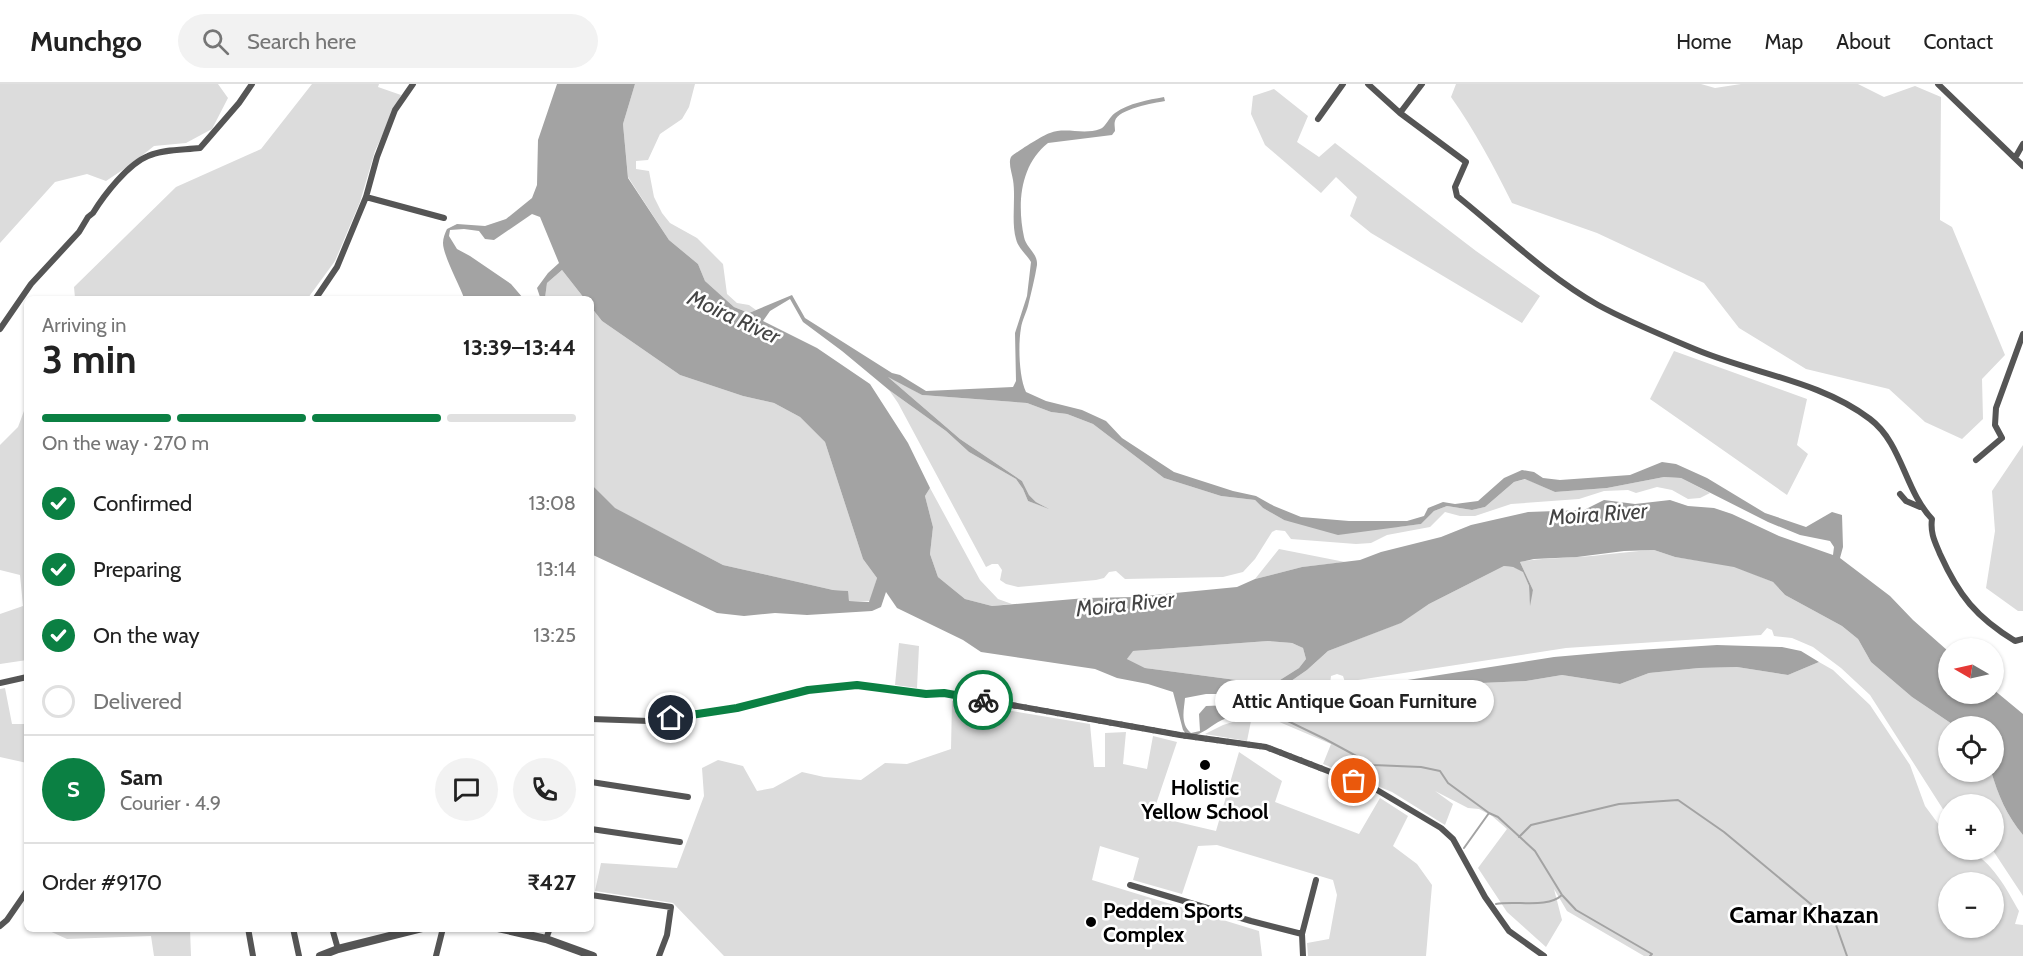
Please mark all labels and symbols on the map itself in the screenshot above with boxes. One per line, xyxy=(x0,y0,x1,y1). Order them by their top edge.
water label: Moira River xyxy=(683,283,786,351)
water label: Moira River xyxy=(1547,497,1649,531)
water label: Moira River xyxy=(1074,585,1177,623)
north arrow xyxy=(1938,638,2004,704)
courier xyxy=(953,670,1013,730)
callout: Attic Antique Goan Furniture xyxy=(1214,679,1494,721)
pin xyxy=(645,692,696,743)
pin xyxy=(1328,755,1379,806)
marker: Holistic Yellow School xyxy=(1198,758,1212,772)
place label: Holistic Yellow School xyxy=(1140,775,1269,824)
place label: Peddem Sports Complex xyxy=(1103,898,1243,947)
district label: Camar Khazan xyxy=(1729,900,1879,929)
marker: Peddem Sports Complex xyxy=(1084,915,1098,929)

